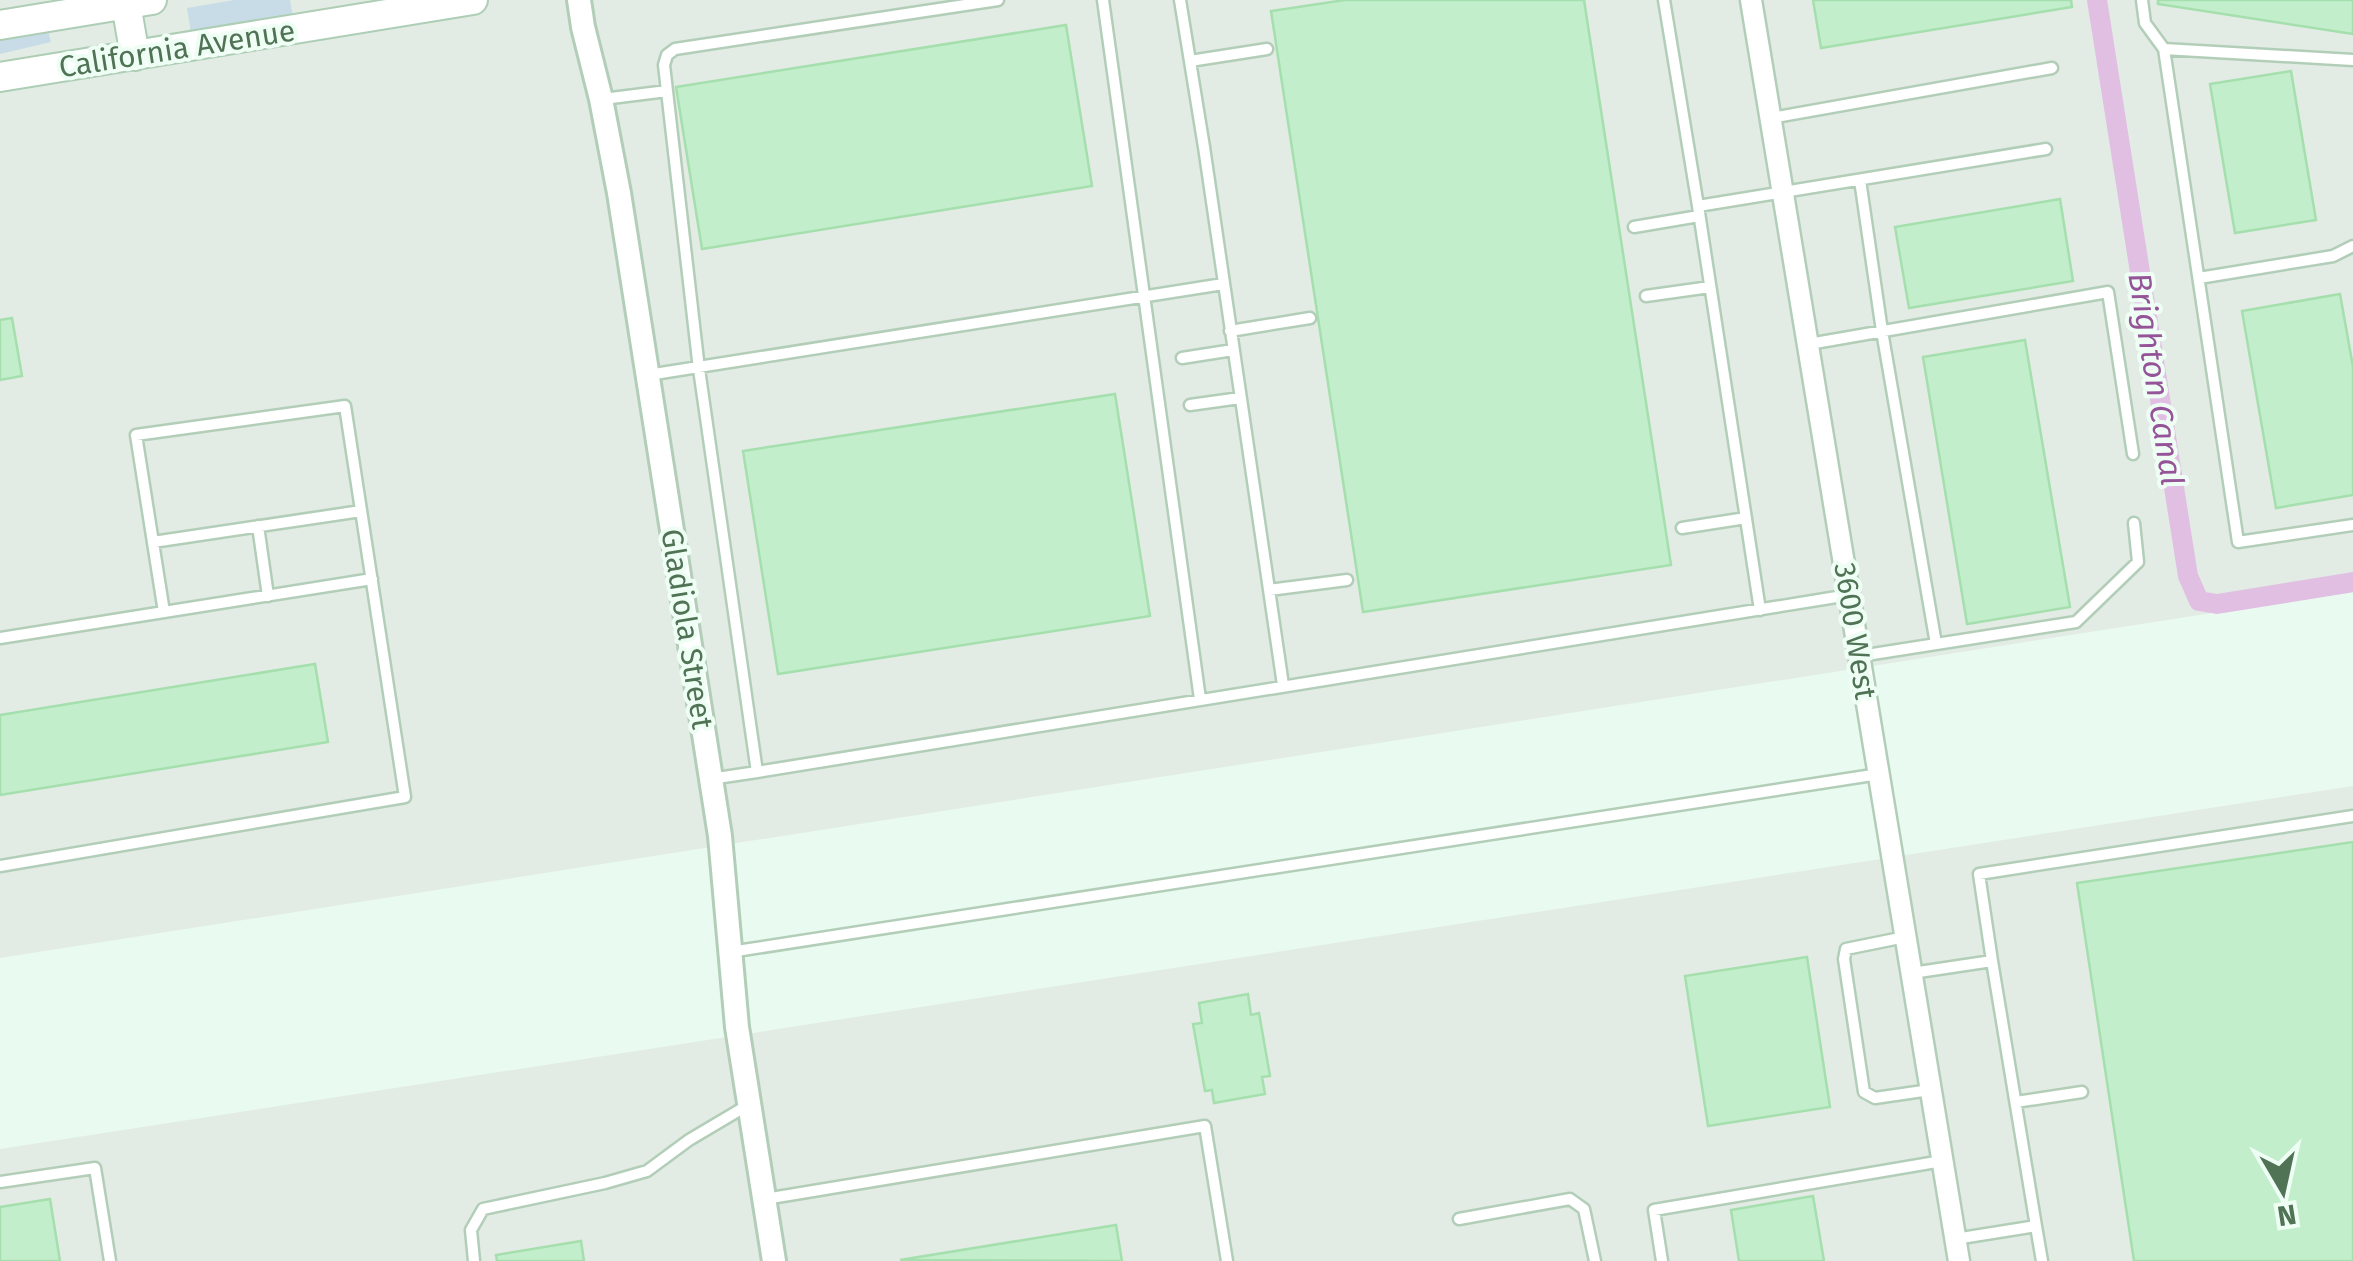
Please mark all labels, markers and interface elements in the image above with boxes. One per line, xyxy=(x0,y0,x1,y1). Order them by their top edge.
street label: California Avenue xyxy=(56,13,298,85)
water label: Brighton Canal xyxy=(2120,270,2192,488)
street label: Gladiola Street xyxy=(653,526,721,732)
street label: 3600 West xyxy=(1826,560,1884,702)
north arrow xyxy=(2233,1141,2333,1241)
text: N xyxy=(2275,1197,2299,1233)

